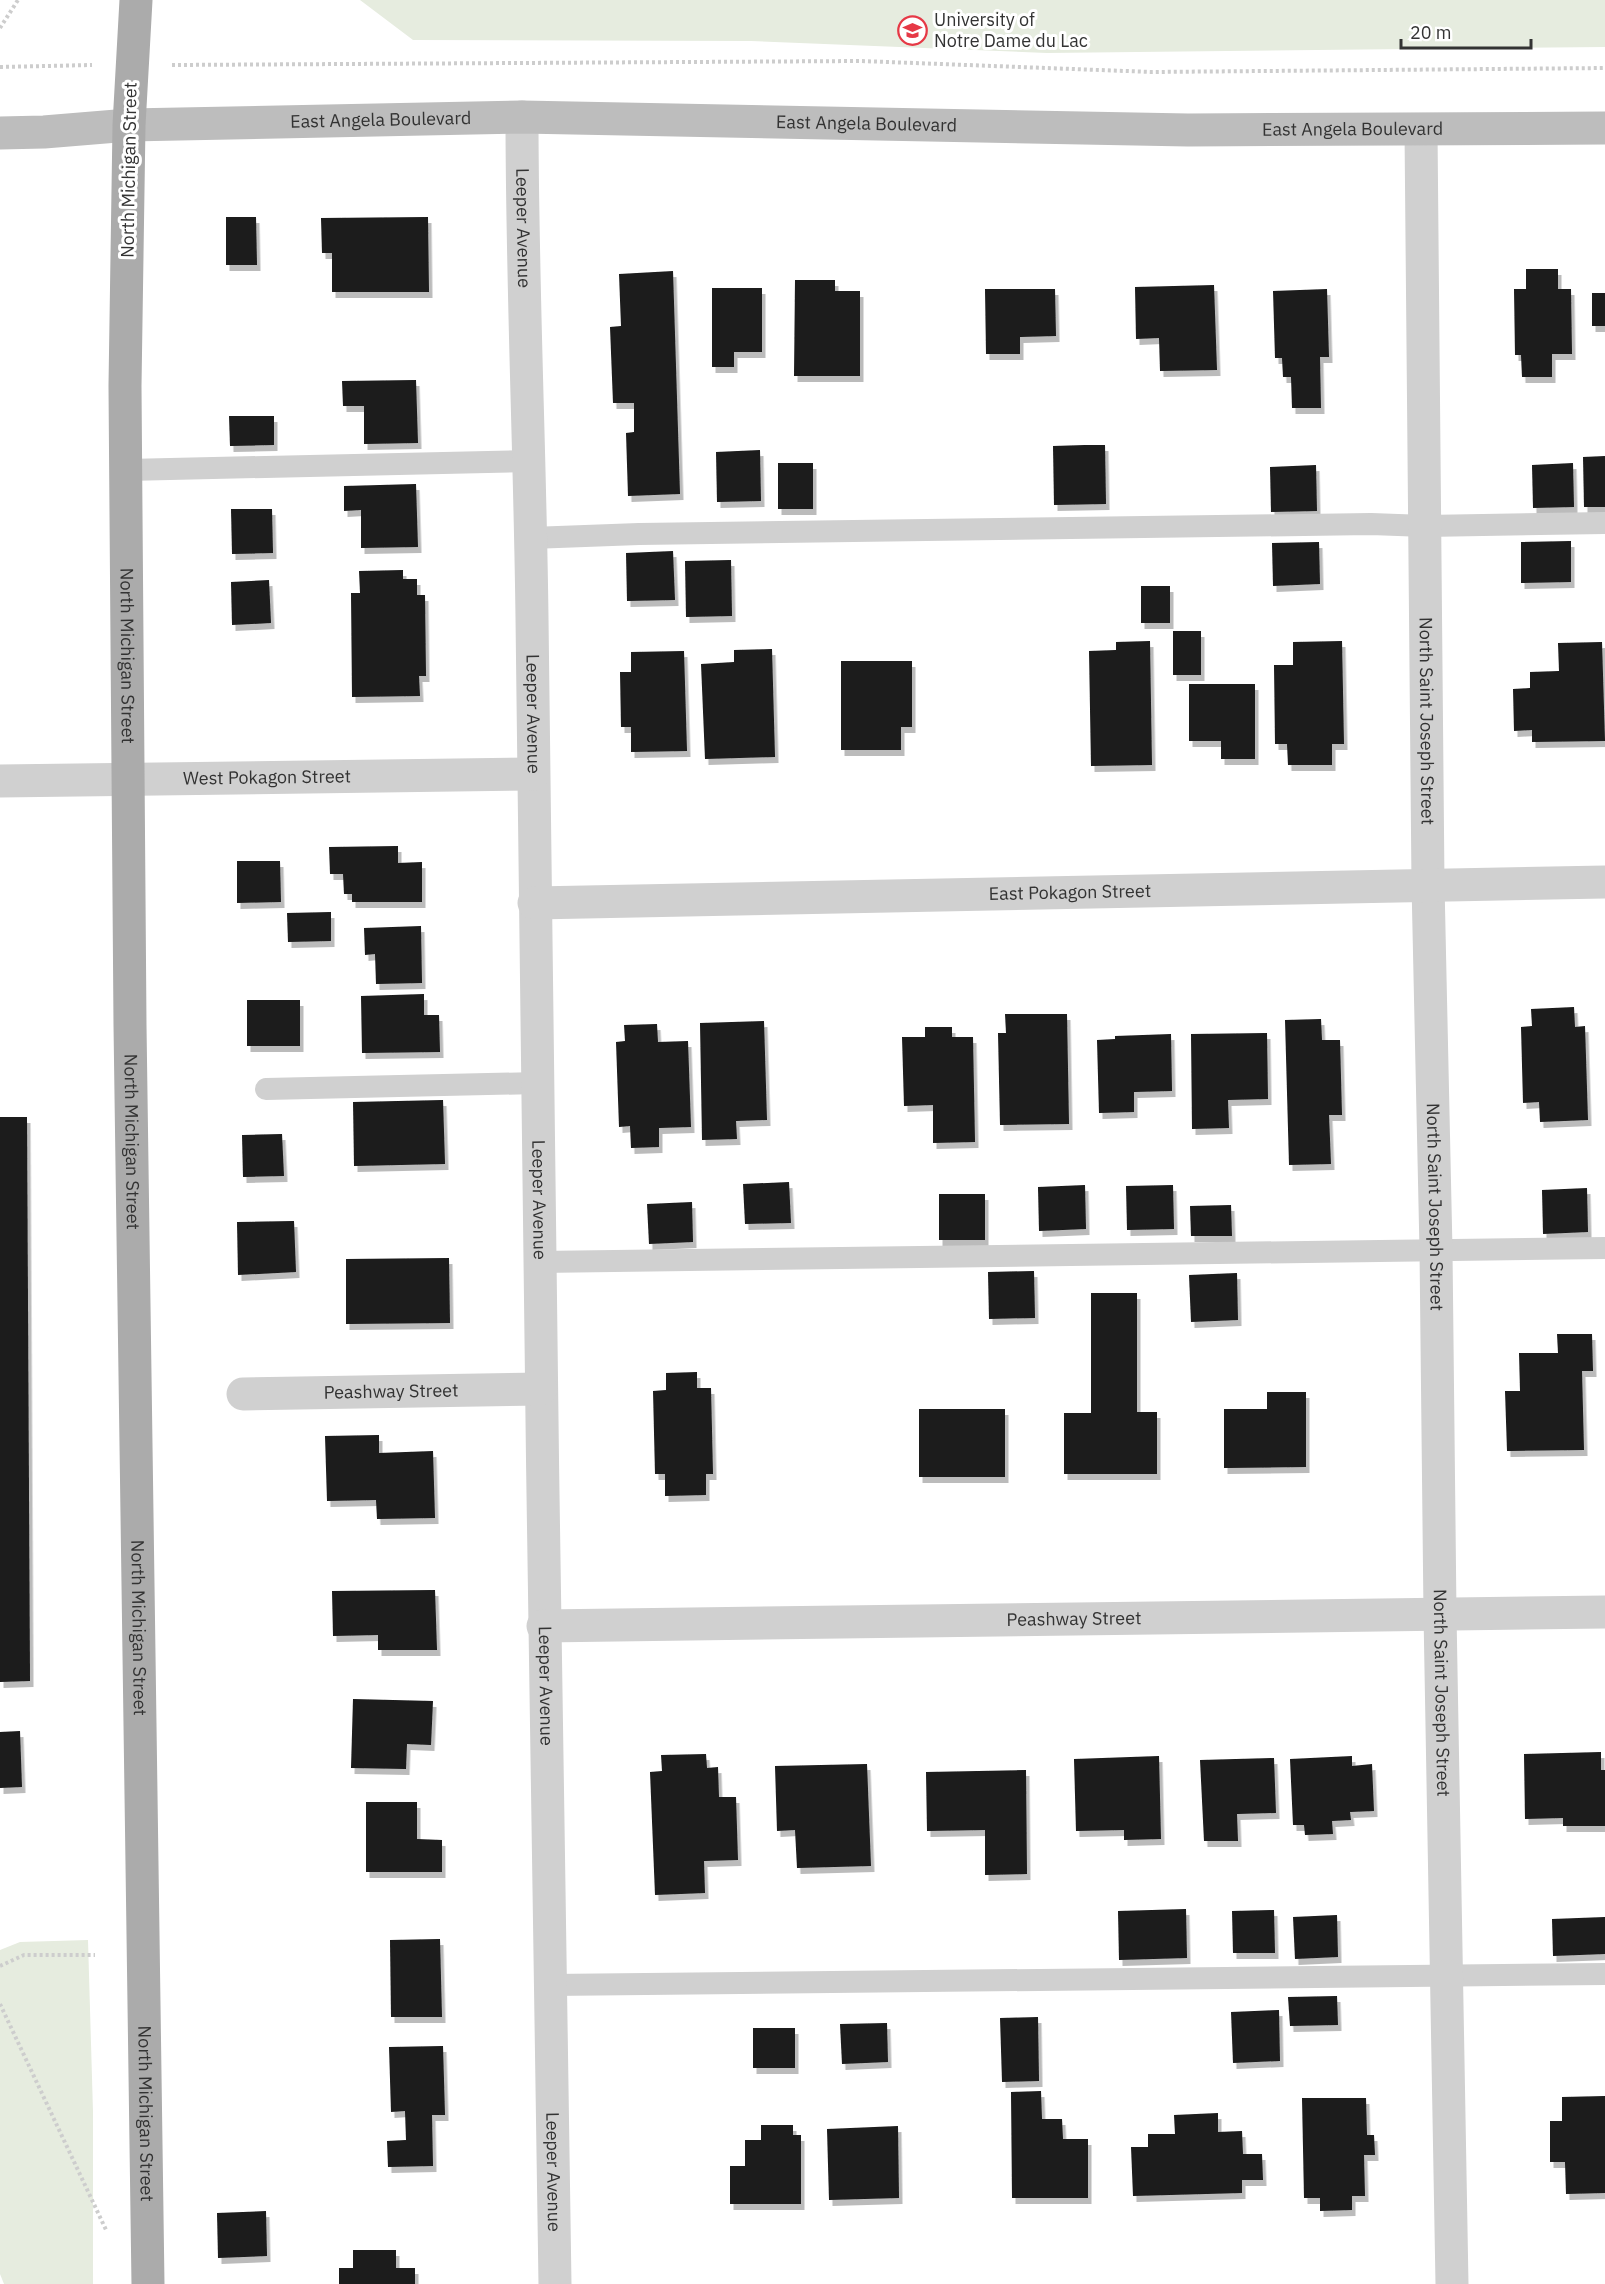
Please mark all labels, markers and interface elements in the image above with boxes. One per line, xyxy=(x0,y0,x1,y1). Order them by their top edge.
place label: University of Notre Dame du Lac xyxy=(934,8,1088,52)
scale bar xyxy=(1401,12,1532,50)
school or university icon: University of Notre Dame du Lac xyxy=(897,14,929,46)
text: 20 m xyxy=(1410,21,1452,44)
street label: North Michigan Street xyxy=(115,82,142,258)
street label: East Angela Boulevard xyxy=(290,106,471,133)
street label: East Angela Boulevard xyxy=(776,110,957,136)
street label: East Angela Boulevard xyxy=(1262,117,1443,141)
street label: Leeper Avenue xyxy=(511,168,536,288)
street label: North Michigan Street xyxy=(115,568,140,744)
street label: North Saint Joseph Street xyxy=(1415,617,1439,825)
street label: Leeper Avenue xyxy=(521,654,546,774)
street label: West Pokagon Street xyxy=(183,764,351,790)
street label: East Pokagon Street xyxy=(988,879,1151,905)
street label: North Michigan Street xyxy=(119,1053,145,1230)
street label: North Saint Joseph Street xyxy=(1422,1103,1449,1311)
street label: Leeper Avenue xyxy=(527,1140,552,1260)
street label: Peashway Street xyxy=(323,1378,459,1404)
street label: North Michigan Street xyxy=(126,1539,152,1716)
street label: North Saint Joseph Street xyxy=(1429,1589,1455,1797)
street label: Peashway Street xyxy=(1006,1606,1142,1631)
street label: Leeper Avenue xyxy=(534,1626,559,1746)
street label: North Michigan Street xyxy=(133,2025,159,2202)
street label: Leeper Avenue xyxy=(541,2112,566,2232)

